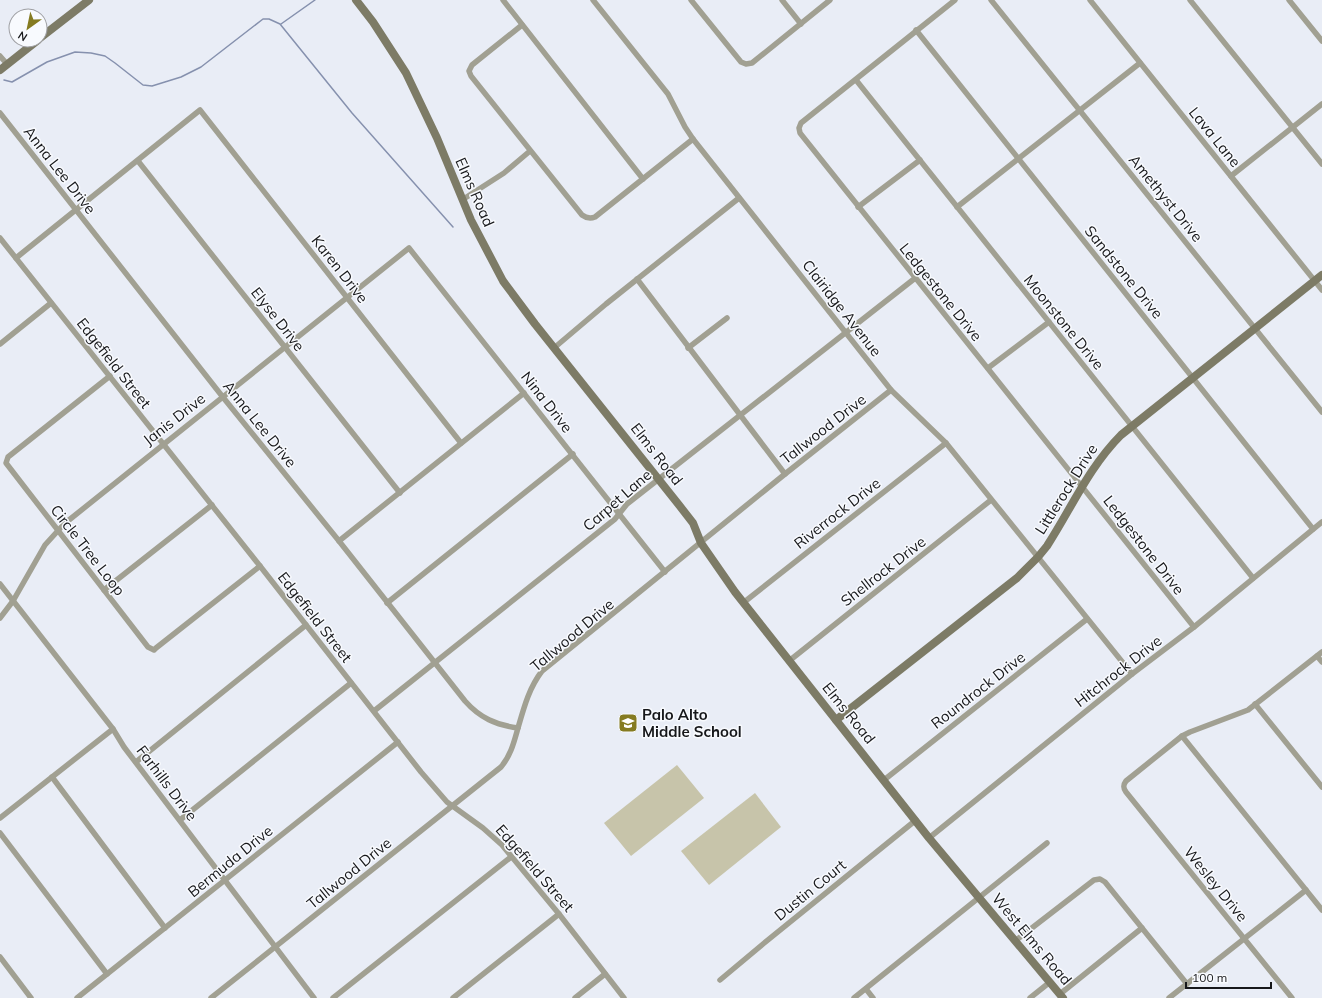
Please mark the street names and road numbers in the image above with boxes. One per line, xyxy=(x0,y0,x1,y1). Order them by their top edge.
street label: Lava Lane xyxy=(1185,103,1245,171)
street label: Anna Lee Drive xyxy=(20,122,100,218)
street label: Amethyst Drive xyxy=(1125,150,1207,246)
street label: Elms Road xyxy=(451,154,499,230)
street label: Sandstone Drive xyxy=(1081,222,1167,322)
street label: Karen Drive xyxy=(308,231,372,307)
street label: Ledgestone Drive xyxy=(896,239,986,345)
street label: Clairidge Avenue xyxy=(798,256,886,360)
street label: Moonstone Drive xyxy=(1020,271,1108,373)
street label: Elyse Drive xyxy=(247,283,309,355)
street label: Edgefield Street xyxy=(73,314,155,412)
street label: Nina Drive xyxy=(517,367,577,437)
street label: Anna Lee Drive xyxy=(219,377,301,471)
street label: Janis Drive xyxy=(139,389,209,449)
street label: Tallwood Drive xyxy=(776,390,870,468)
street label: Elms Road xyxy=(627,419,687,489)
street label: Littlerock Drive xyxy=(1031,440,1101,538)
street label: Carpet Lane xyxy=(579,465,655,535)
street label: Riverrock Drive xyxy=(790,473,884,553)
street label: Ledgestone Drive xyxy=(1099,492,1189,598)
street label: Circle Tree Loop xyxy=(47,501,129,599)
street label: Shellrock Drive xyxy=(837,532,929,610)
street label: Edgefield Street xyxy=(274,568,356,666)
street label: Tallwood Drive xyxy=(526,595,618,675)
street label: Hitchrock Drive xyxy=(1071,631,1165,711)
street label: Roundrock Drive xyxy=(927,647,1029,733)
street label: Elms Road xyxy=(818,678,880,748)
street label: Farhills Drive xyxy=(132,741,202,825)
street label: Edgefield Street xyxy=(492,820,578,916)
street label: Bermuda Drive xyxy=(184,821,276,901)
street label: Tallwood Drive xyxy=(303,833,395,913)
street label: Wesley Drive xyxy=(1180,843,1252,925)
street label: Dustin Court xyxy=(770,855,850,925)
street label: West Elms Road xyxy=(988,889,1076,989)

